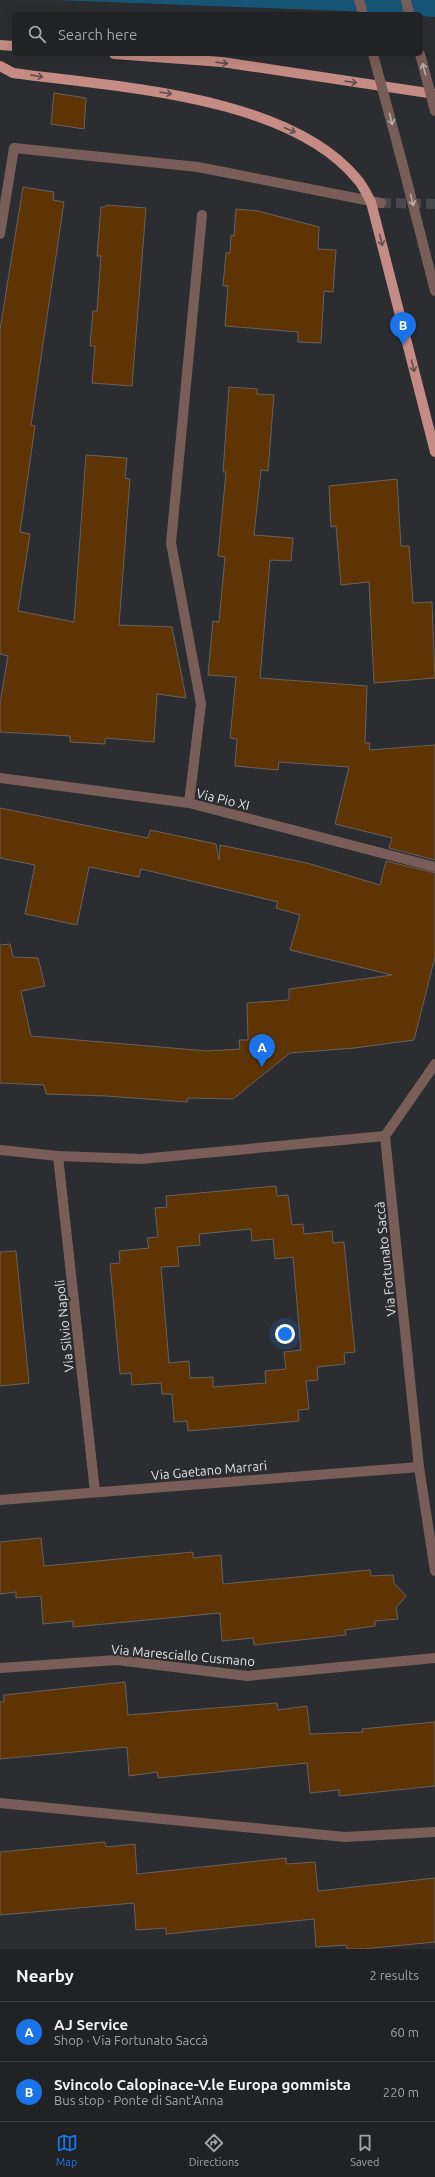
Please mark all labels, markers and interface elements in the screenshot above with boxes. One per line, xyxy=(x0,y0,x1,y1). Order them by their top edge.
search box xyxy=(12,12,423,56)
icon: search xyxy=(26,23,48,45)
text: Search here xyxy=(58,26,137,43)
one-way arrow xyxy=(216,59,229,67)
one-way arrow xyxy=(420,63,427,76)
one-way arrow xyxy=(30,72,43,80)
one-way arrow xyxy=(344,78,357,86)
one-way arrow xyxy=(159,89,172,97)
one-way arrow xyxy=(387,112,395,125)
one-way arrow xyxy=(284,127,296,134)
one-way arrow xyxy=(409,193,416,206)
one-way arrow xyxy=(378,233,385,246)
pin: B xyxy=(390,312,416,345)
one-way arrow xyxy=(410,359,417,372)
street label: Via Pio XI xyxy=(195,786,251,812)
pin: A xyxy=(249,1034,275,1067)
street label: Via Fortunato Saccà xyxy=(372,1201,398,1317)
street label: Via Silvio Napoli xyxy=(52,1279,76,1373)
your location xyxy=(275,1324,295,1344)
street label: Via Gaetano Marrari xyxy=(150,1458,268,1482)
street label: Via Maresciallo Cusmano xyxy=(111,1642,255,1668)
text: Nearby xyxy=(16,1966,74,1985)
text: 2 results xyxy=(369,1968,419,1982)
text: AJ Service xyxy=(54,2016,128,2033)
text: A xyxy=(24,2025,34,2039)
text: 60 m xyxy=(390,2025,419,2039)
text: Shop · Via Fortunato Saccà xyxy=(54,2033,208,2047)
text: Svincolo Calopinace-V.le Europa gommista xyxy=(54,2076,351,2093)
text: B xyxy=(25,2085,33,2099)
text: 220 m xyxy=(383,2085,419,2099)
text: Bus stop · Ponte di Sant'Anna xyxy=(54,2093,223,2107)
tab: Map xyxy=(56,2132,78,2168)
tab: Directions xyxy=(189,2132,239,2168)
tab: Saved xyxy=(350,2132,379,2168)

